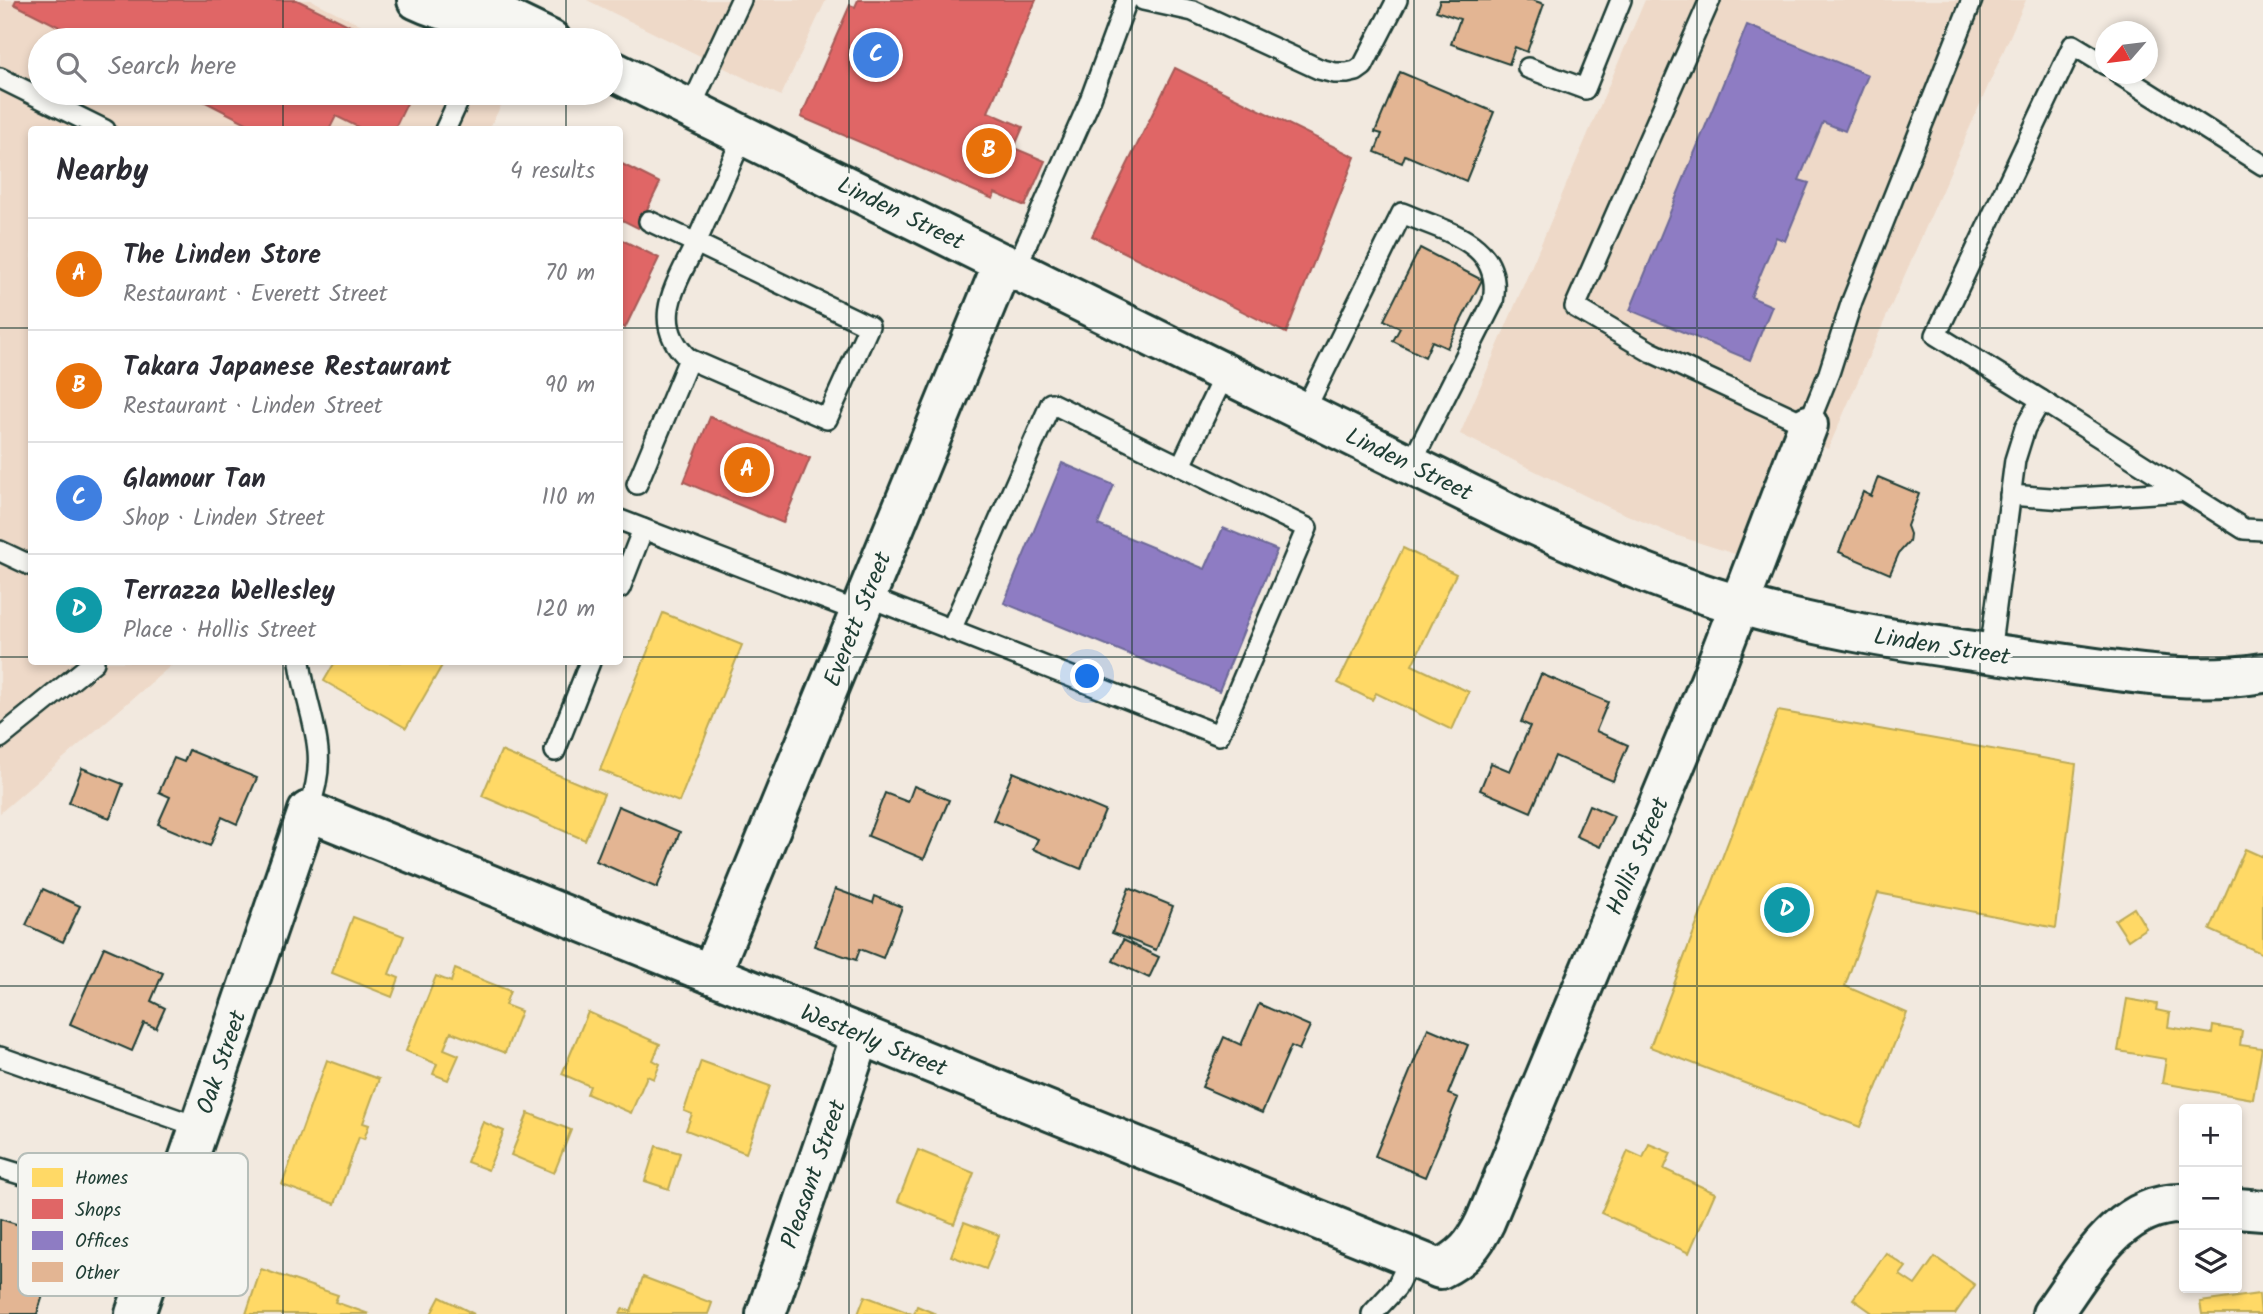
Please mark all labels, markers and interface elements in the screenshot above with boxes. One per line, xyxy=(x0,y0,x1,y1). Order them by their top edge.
north arrow xyxy=(2095,21,2158,84)
search box xyxy=(28,28,623,105)
pin: C xyxy=(853,29,899,81)
text: Search here xyxy=(108,46,236,88)
icon: search xyxy=(52,48,90,86)
pin: B xyxy=(966,125,1012,177)
text: Nearby xyxy=(56,148,148,196)
text: 4 results xyxy=(510,154,595,190)
street label: Linden Street xyxy=(830,167,971,262)
text: The Linden Store xyxy=(123,235,321,277)
text: A xyxy=(72,256,86,292)
text: 70 m xyxy=(545,256,595,292)
text: Restaurant · Everett Street xyxy=(123,277,388,313)
text: Takara Japanese Restaurant xyxy=(123,347,451,389)
text: B xyxy=(72,368,86,404)
text: 90 m xyxy=(545,368,595,404)
text: Restaurant · Linden Street xyxy=(123,389,383,425)
street label: Linden Street xyxy=(1338,418,1479,513)
pin: A xyxy=(724,444,770,496)
text: Glamour Tan xyxy=(123,459,266,501)
text: C xyxy=(72,480,86,516)
text: 110 m xyxy=(542,480,595,516)
text: Shop · Linden Street xyxy=(123,501,325,537)
street label: Everett Street xyxy=(814,545,903,693)
text: Terrazza Wellesley xyxy=(123,571,335,613)
text: D xyxy=(71,592,87,628)
text: 120 m xyxy=(535,592,595,628)
text: Place · Hollis Street xyxy=(123,613,316,649)
street label: Linden Street xyxy=(1871,617,2013,678)
your location xyxy=(1070,659,1104,693)
street label: Hollis Street xyxy=(1596,791,1681,922)
pin: D xyxy=(1764,884,1810,936)
street label: Westerly Street xyxy=(794,994,953,1089)
street label: Oak Street xyxy=(186,1005,259,1120)
street label: Pleasant Street xyxy=(771,1094,858,1254)
map controls xyxy=(2179,1104,2242,1293)
button: + xyxy=(2179,1104,2242,1167)
legend xyxy=(18,1153,248,1296)
text: Homes xyxy=(75,1164,128,1194)
button: − xyxy=(2179,1167,2242,1230)
text: Shops xyxy=(75,1196,121,1226)
text: Offices xyxy=(75,1227,129,1257)
button: layers xyxy=(2179,1230,2242,1293)
text: Other xyxy=(75,1259,121,1289)

